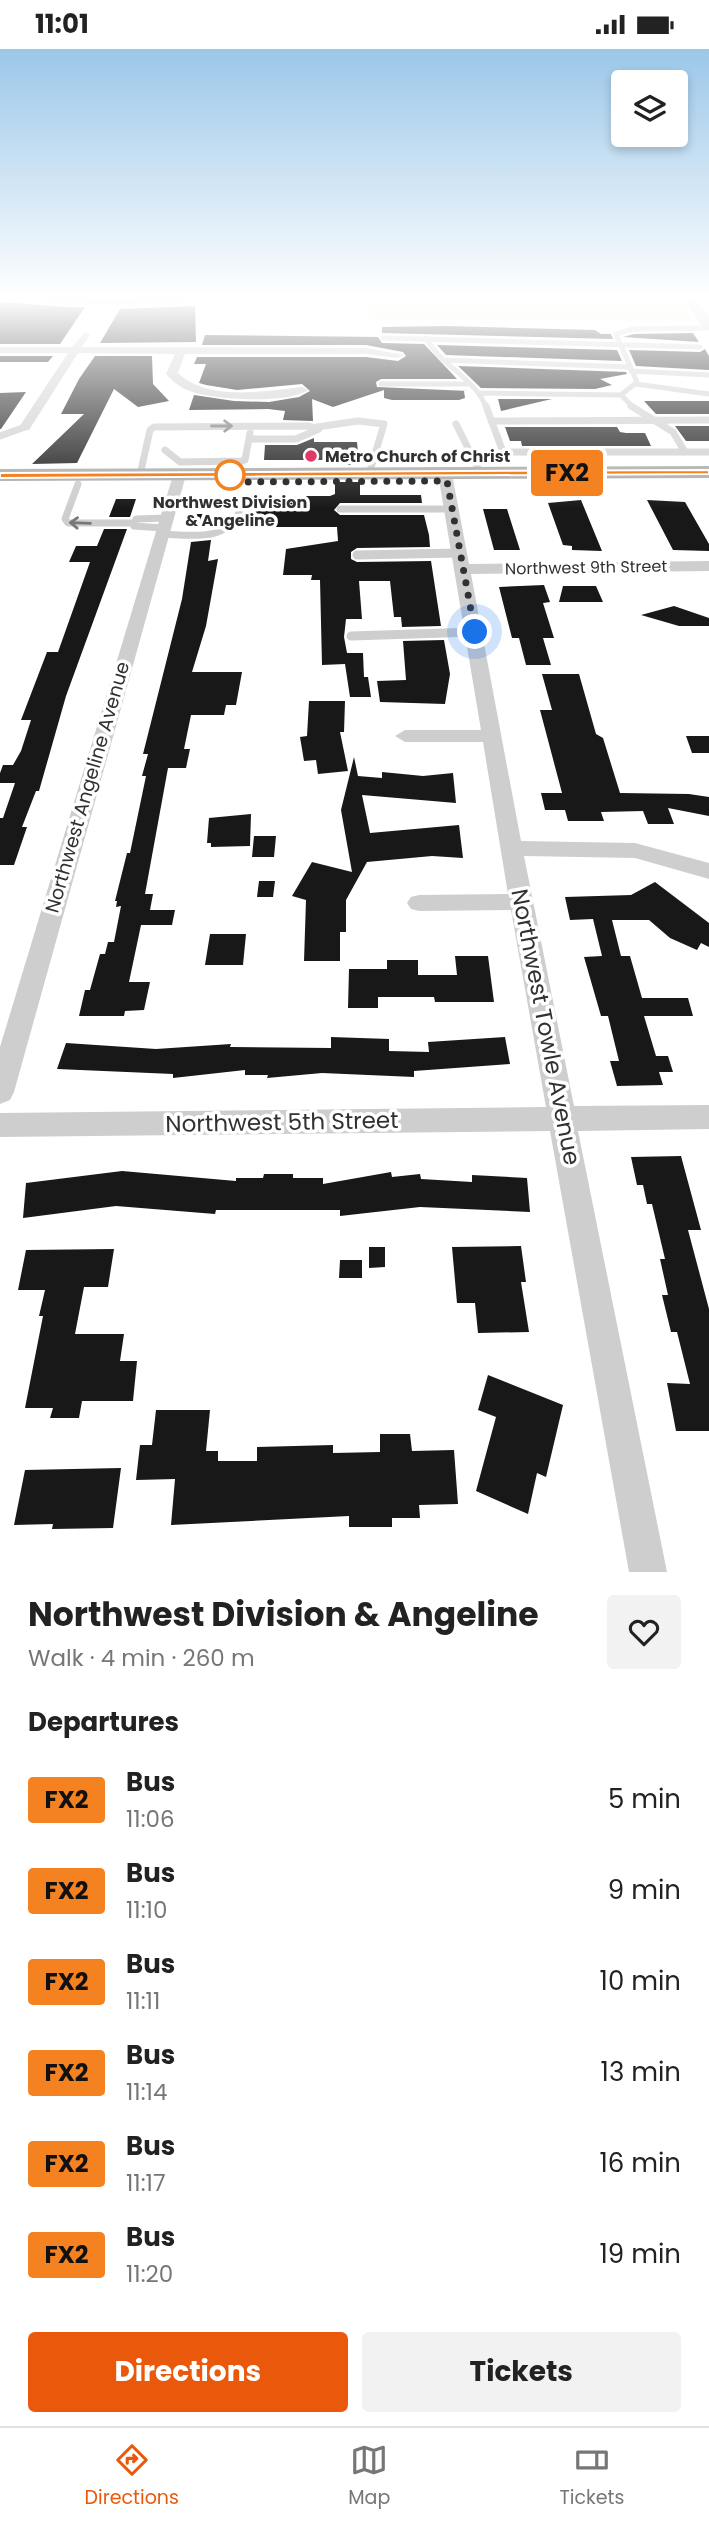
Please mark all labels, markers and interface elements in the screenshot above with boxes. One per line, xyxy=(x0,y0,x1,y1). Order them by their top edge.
text: 11:01 xyxy=(35,6,89,42)
map controls xyxy=(611,70,688,147)
button: layers xyxy=(611,70,688,147)
one-way arrow xyxy=(210,419,233,433)
place label: Metro Church of Christ xyxy=(325,445,510,468)
marker: Metro Church of Christ xyxy=(303,448,319,464)
line badge: FX2 xyxy=(527,450,607,496)
text: FX2 xyxy=(545,456,589,489)
marker: Northwest Division & Angeline xyxy=(215,460,245,490)
place label: Northwest Division & Angeline xyxy=(153,491,307,532)
one-way arrow xyxy=(69,517,92,530)
street label: Northwest 9th Street xyxy=(505,555,668,580)
your location xyxy=(457,614,492,649)
street label: Northwest Angeline Avenue xyxy=(39,658,136,916)
street label: Northwest Towle Avenue xyxy=(504,886,588,1168)
street label: Northwest 5th Street xyxy=(165,1104,399,1140)
text: Northwest Division & Angeline xyxy=(28,1591,539,1638)
button: heart xyxy=(607,1595,681,1669)
text: Walk · 4 min · 260 m xyxy=(28,1642,255,1674)
text: Departures xyxy=(28,1704,179,1740)
text: Bus xyxy=(126,1764,175,1800)
text: 5 min xyxy=(608,1781,681,1817)
text: FX2 xyxy=(45,1783,89,1816)
text: 11:06 xyxy=(126,1803,175,1835)
text: Bus xyxy=(126,1855,175,1891)
text: 9 min xyxy=(608,1872,681,1908)
text: FX2 xyxy=(45,1874,89,1907)
text: 11:10 xyxy=(126,1894,167,1926)
text: Bus xyxy=(126,1946,175,1982)
text: 10 min xyxy=(600,1963,681,1999)
text: FX2 xyxy=(45,1965,89,1998)
text: 11:11 xyxy=(126,1985,160,2017)
text: Bus xyxy=(126,2037,175,2073)
text: 13 min xyxy=(601,2054,681,2090)
text: FX2 xyxy=(45,2056,89,2089)
text: 11:14 xyxy=(126,2076,167,2108)
text: Bus xyxy=(126,2128,175,2164)
text: 16 min xyxy=(599,2145,681,2181)
text: FX2 xyxy=(45,2147,89,2180)
text: 11:17 xyxy=(126,2167,166,2199)
text: Bus xyxy=(126,2219,175,2255)
text: 19 min xyxy=(600,2236,681,2272)
text: FX2 xyxy=(45,2238,89,2271)
text: 11:20 xyxy=(126,2258,173,2290)
button: Directions xyxy=(28,2332,348,2412)
button: Tickets xyxy=(362,2332,681,2412)
tab: Directions xyxy=(85,2441,179,2512)
tab: Map xyxy=(348,2441,390,2512)
tab: Tickets xyxy=(559,2441,624,2512)

